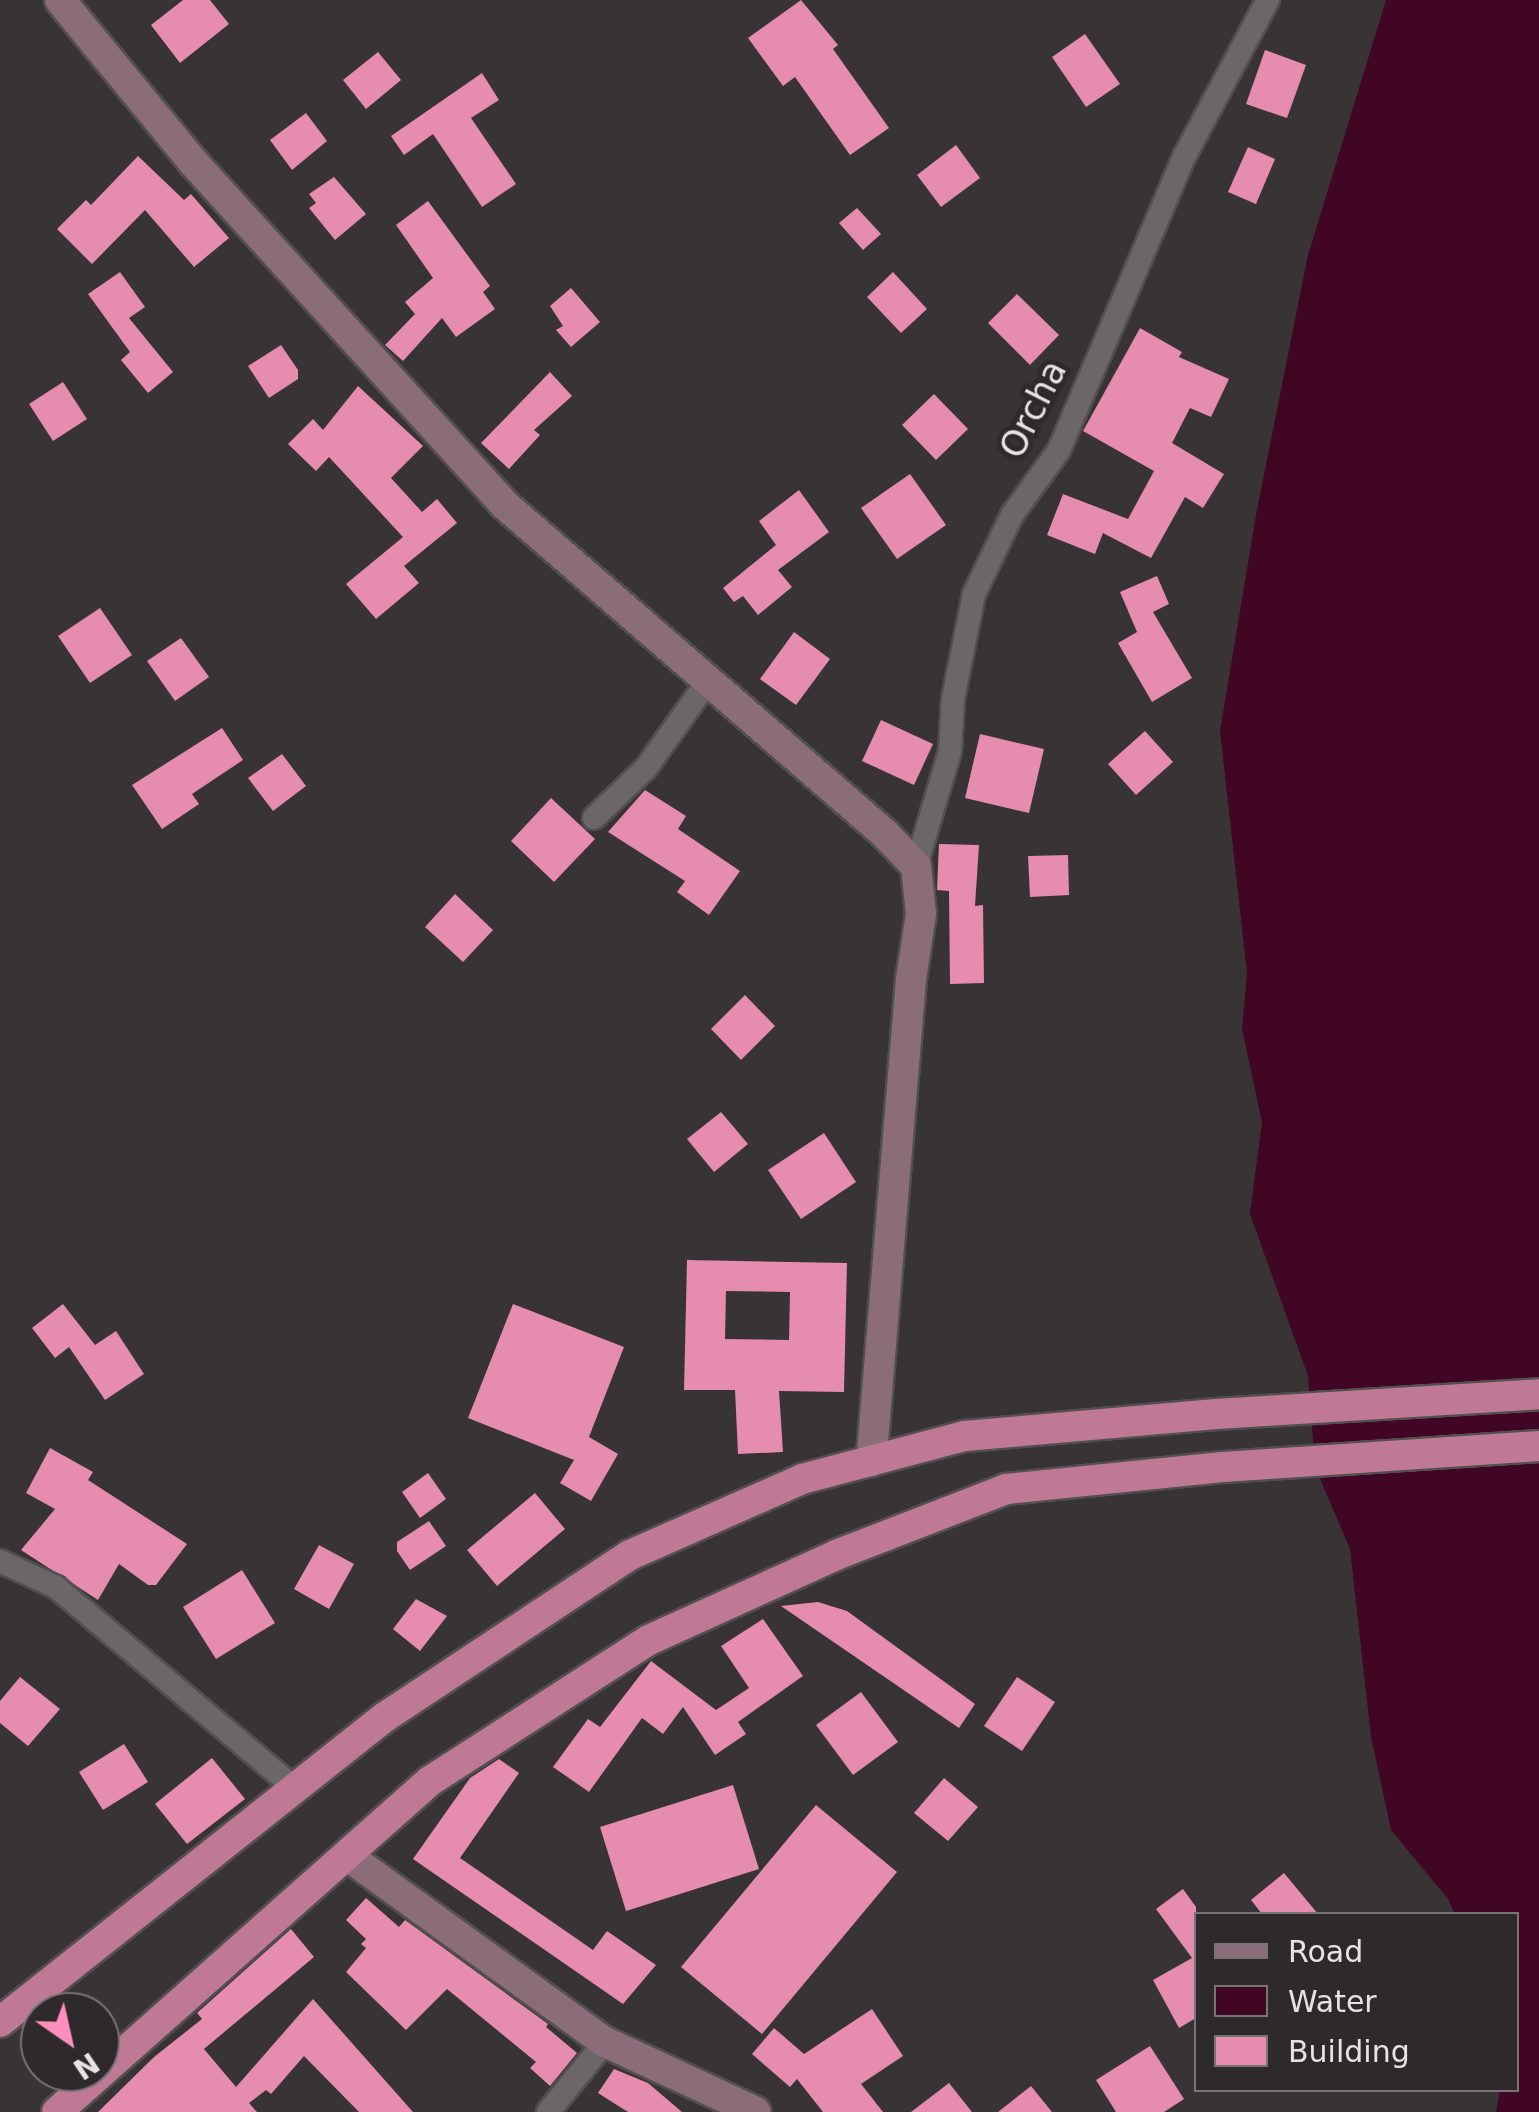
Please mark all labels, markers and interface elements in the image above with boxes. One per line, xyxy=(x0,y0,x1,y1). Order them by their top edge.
street label: Orcha xyxy=(991,353,1075,465)
legend xyxy=(1194,1912,1519,2092)
text: Road xyxy=(1288,1934,1363,1969)
text: Water xyxy=(1288,1984,1377,2019)
north arrow xyxy=(20,1992,120,2092)
text: Building xyxy=(1288,2034,1410,2069)
text: N xyxy=(67,2045,105,2086)

